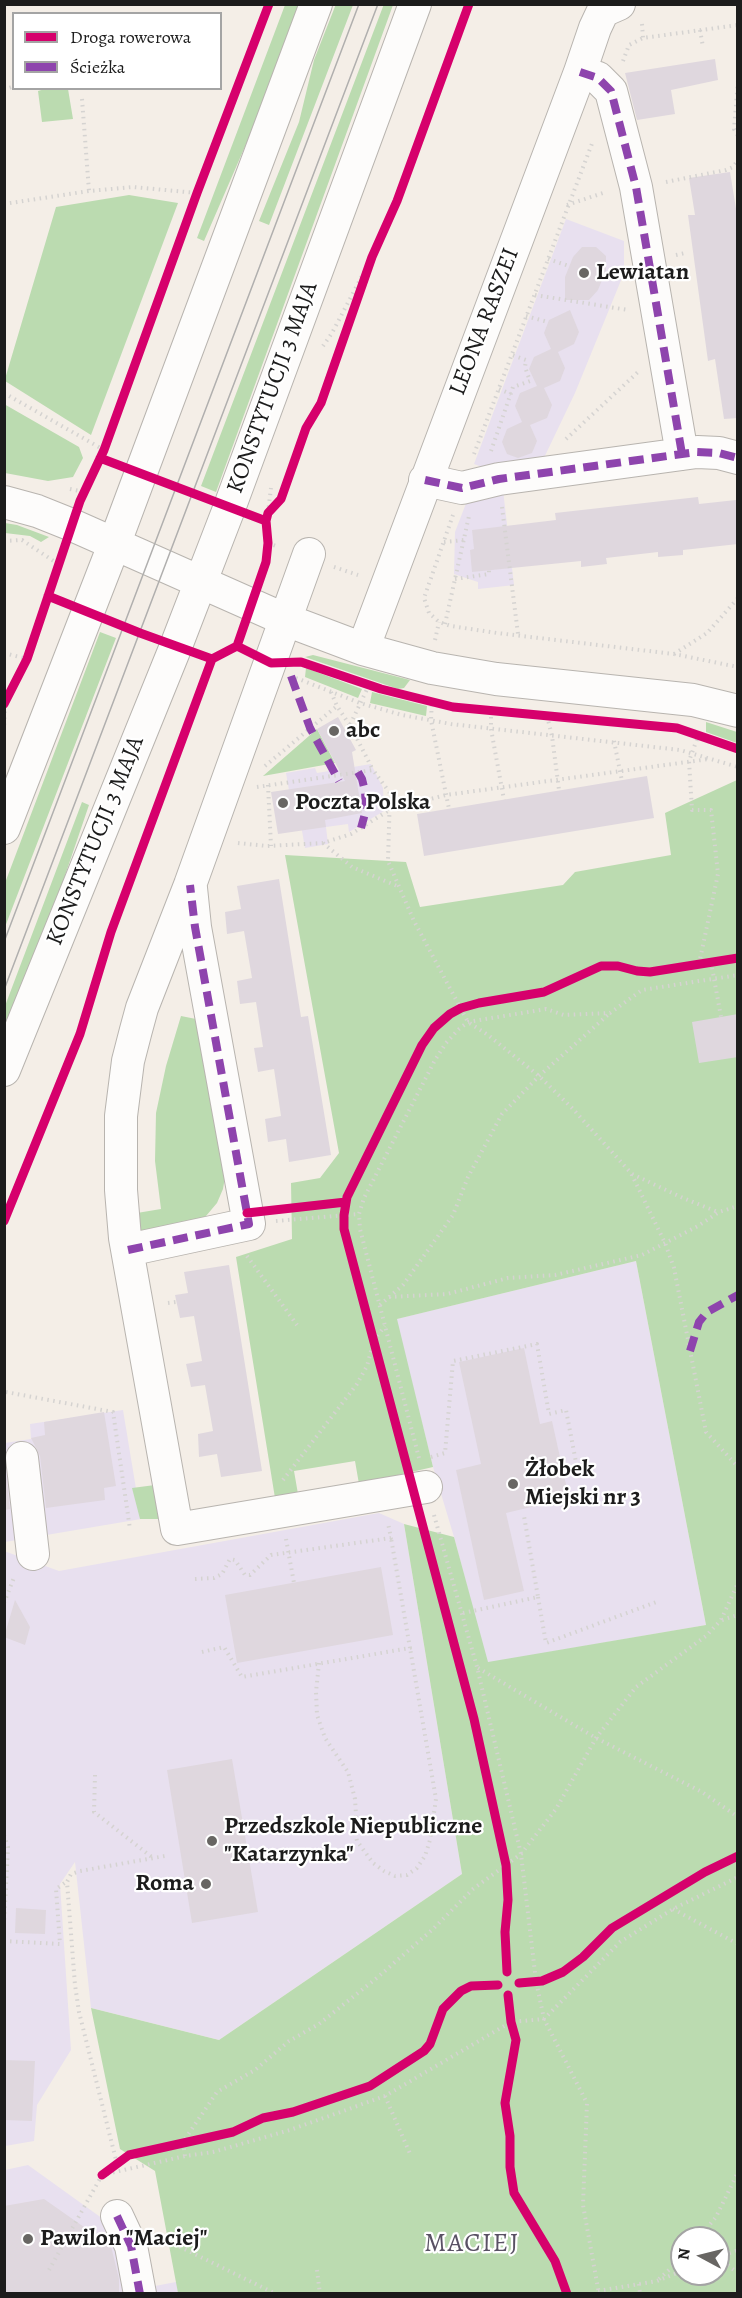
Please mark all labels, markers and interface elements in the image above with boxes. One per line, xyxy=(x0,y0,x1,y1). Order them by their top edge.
legend xyxy=(12,12,222,90)
text: Droga rowerowa xyxy=(70,25,191,49)
text: Ścieżka xyxy=(70,55,125,79)
street label: LEONA RASZEI xyxy=(444,244,526,400)
place label: Lewiatan xyxy=(596,259,689,287)
marker: Lewiatan xyxy=(577,266,591,280)
street label: KONSTYTUCJI 3 MAJA xyxy=(221,278,325,498)
place label: abc xyxy=(346,717,380,745)
marker: abc xyxy=(327,724,341,738)
street label: KONSTYTUCJI 3 MAJA xyxy=(41,732,151,950)
place label: Poczta Polska xyxy=(295,789,431,817)
marker: Poczta Polska xyxy=(276,796,290,810)
place label: Żłobek Miejski nr 3 xyxy=(525,1456,641,1512)
marker: Żłobek Miejski nr 3 xyxy=(506,1477,520,1491)
place label: Przedszkole Niepubliczne "Katarzynka" xyxy=(224,1813,482,1869)
marker: Przedszkole Niepubliczne "Katarzynka" xyxy=(205,1834,219,1848)
place label: Roma xyxy=(135,1870,194,1898)
marker: Roma xyxy=(199,1877,213,1891)
place label: Pawilon "Maciej" xyxy=(40,2225,208,2253)
north arrow xyxy=(670,2226,730,2286)
district label: MACIEJ xyxy=(424,2229,520,2261)
marker: Pawilon "Maciej" xyxy=(21,2232,35,2246)
text: N xyxy=(672,2247,696,2261)

